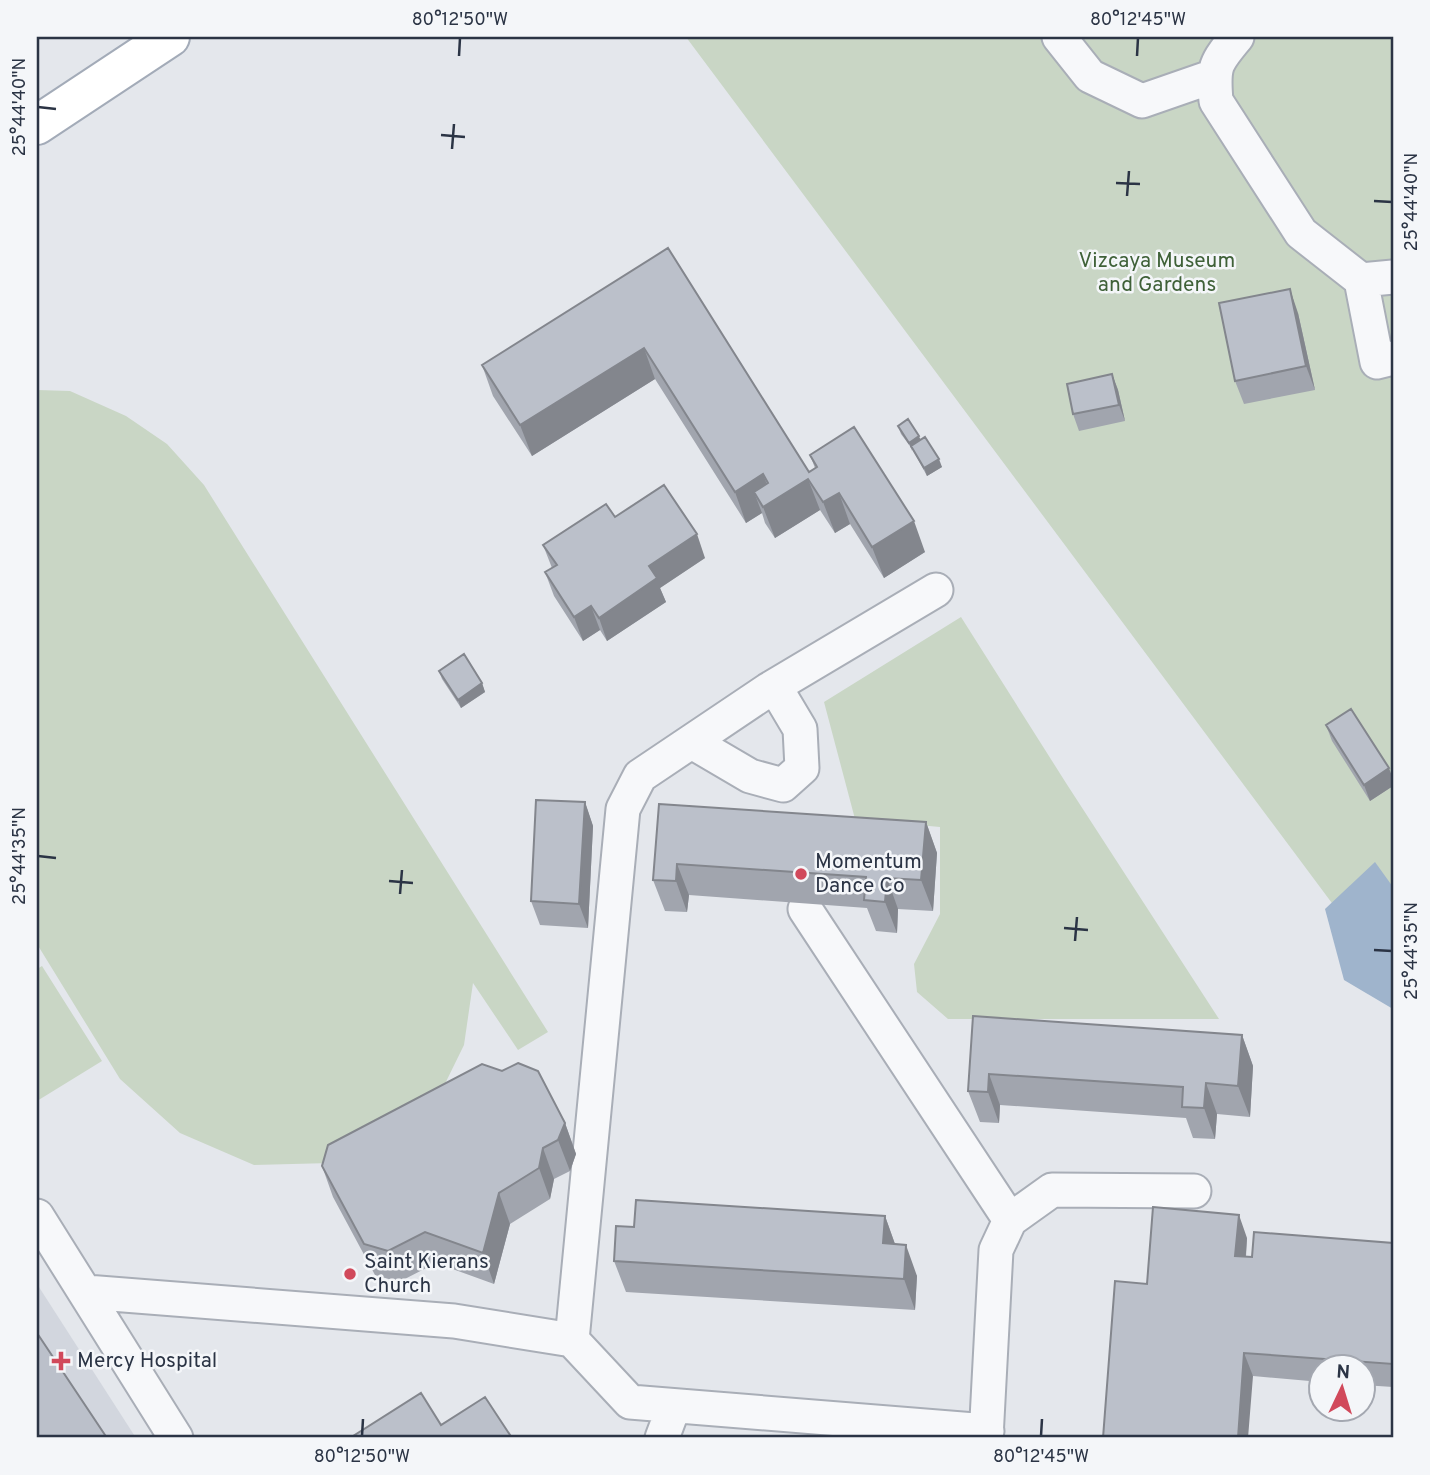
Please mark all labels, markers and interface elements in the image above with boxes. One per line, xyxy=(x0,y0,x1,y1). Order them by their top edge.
text: 80°12'50"W xyxy=(412,9,508,32)
text: 80°12'45"W xyxy=(1090,9,1186,32)
text: 25°44'40"N xyxy=(9,58,32,156)
text: 25°44'40"N xyxy=(1401,153,1424,251)
park label: Vizcaya Museum and Gardens xyxy=(1079,248,1235,299)
text: 25°44'35"N xyxy=(9,807,32,905)
place label: Momentum Dance Co xyxy=(815,849,922,900)
marker: Momentum Dance Co xyxy=(793,866,809,882)
text: 25°44'35"N xyxy=(1401,902,1424,1000)
place label: Saint Kierans Church xyxy=(364,1249,489,1300)
marker: Saint Kierans Church xyxy=(342,1266,358,1282)
place label: Mercy Hospital xyxy=(77,1348,217,1375)
marker: Mercy Hospital xyxy=(51,1351,71,1371)
north arrow xyxy=(1308,1352,1378,1422)
text: N xyxy=(1335,1361,1351,1385)
text: 80°12'50"W xyxy=(314,1446,410,1469)
text: 80°12'45"W xyxy=(993,1446,1089,1469)

